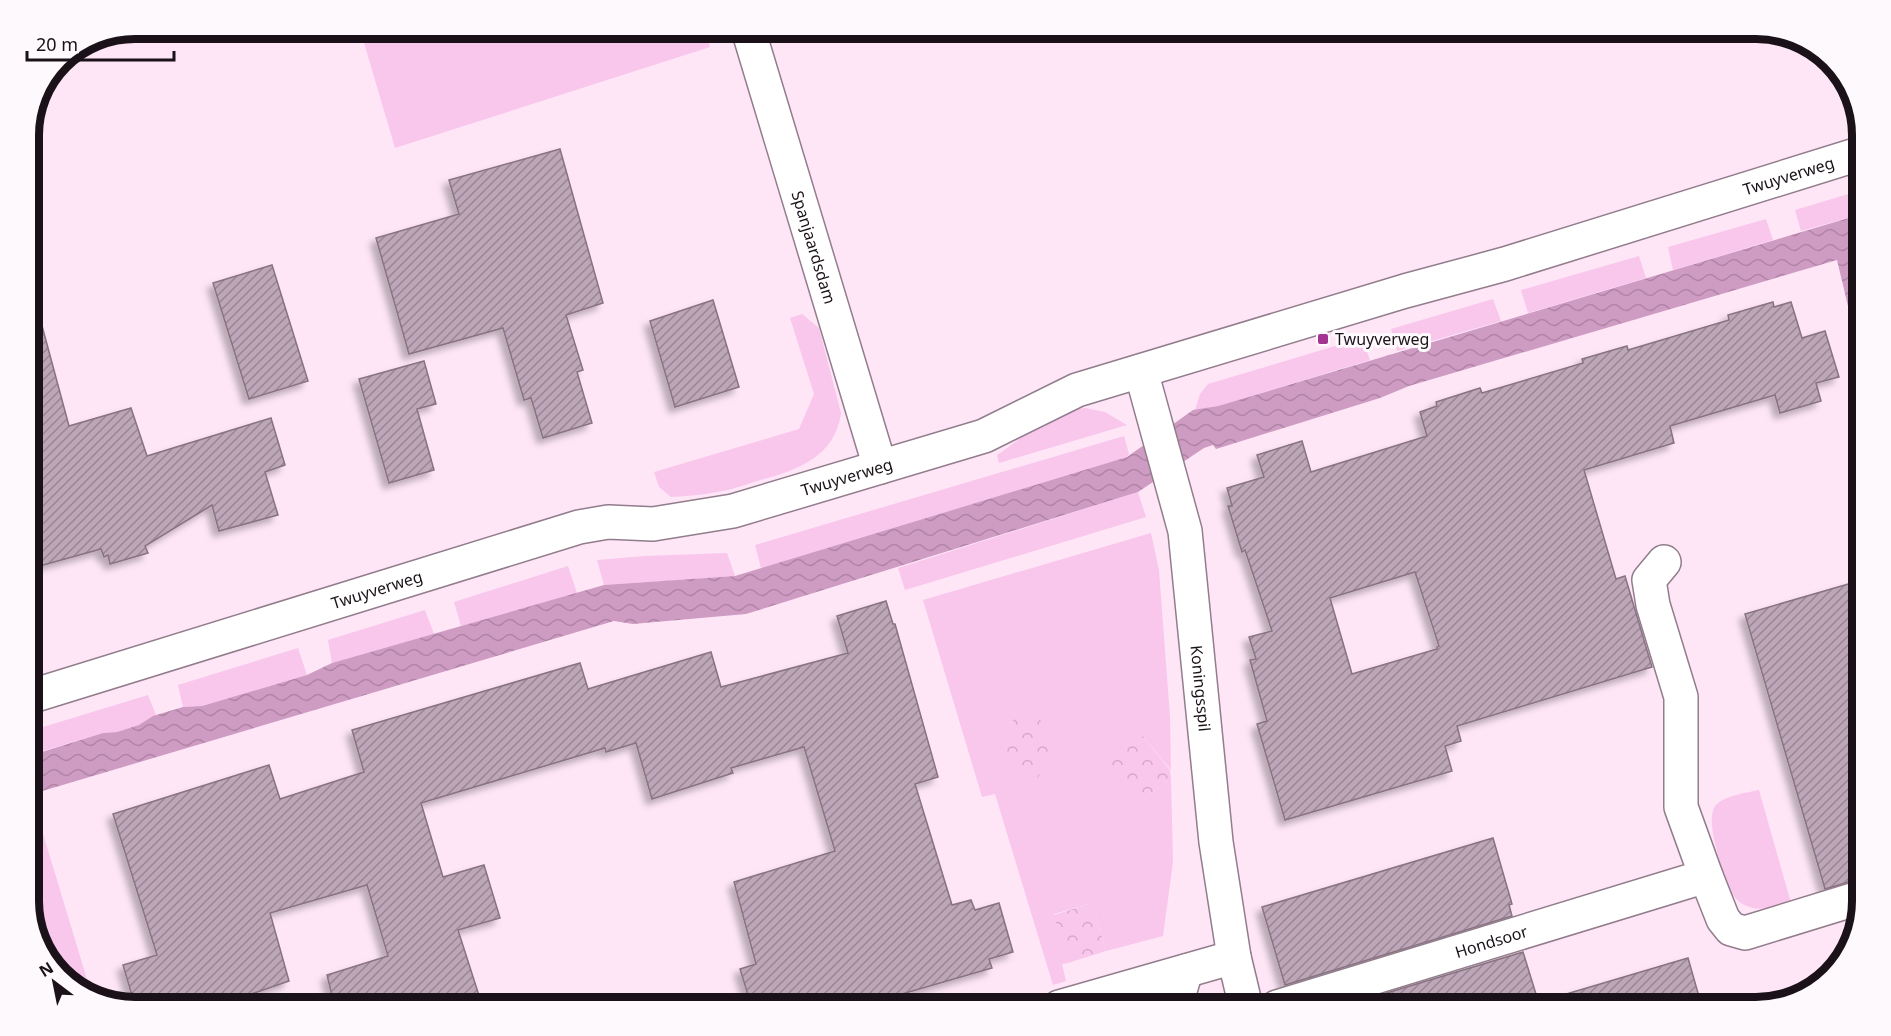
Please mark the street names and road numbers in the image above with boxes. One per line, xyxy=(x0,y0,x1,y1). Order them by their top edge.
street label: Twuyverweg xyxy=(1740,151,1837,200)
street label: Spanjaardsdam xyxy=(786,188,841,307)
street label: Twuyverweg xyxy=(798,453,895,501)
street label: Twuyverweg xyxy=(328,565,425,614)
street label: Koningsspil xyxy=(1185,644,1216,733)
street label: Hondsoor xyxy=(1452,920,1531,963)

